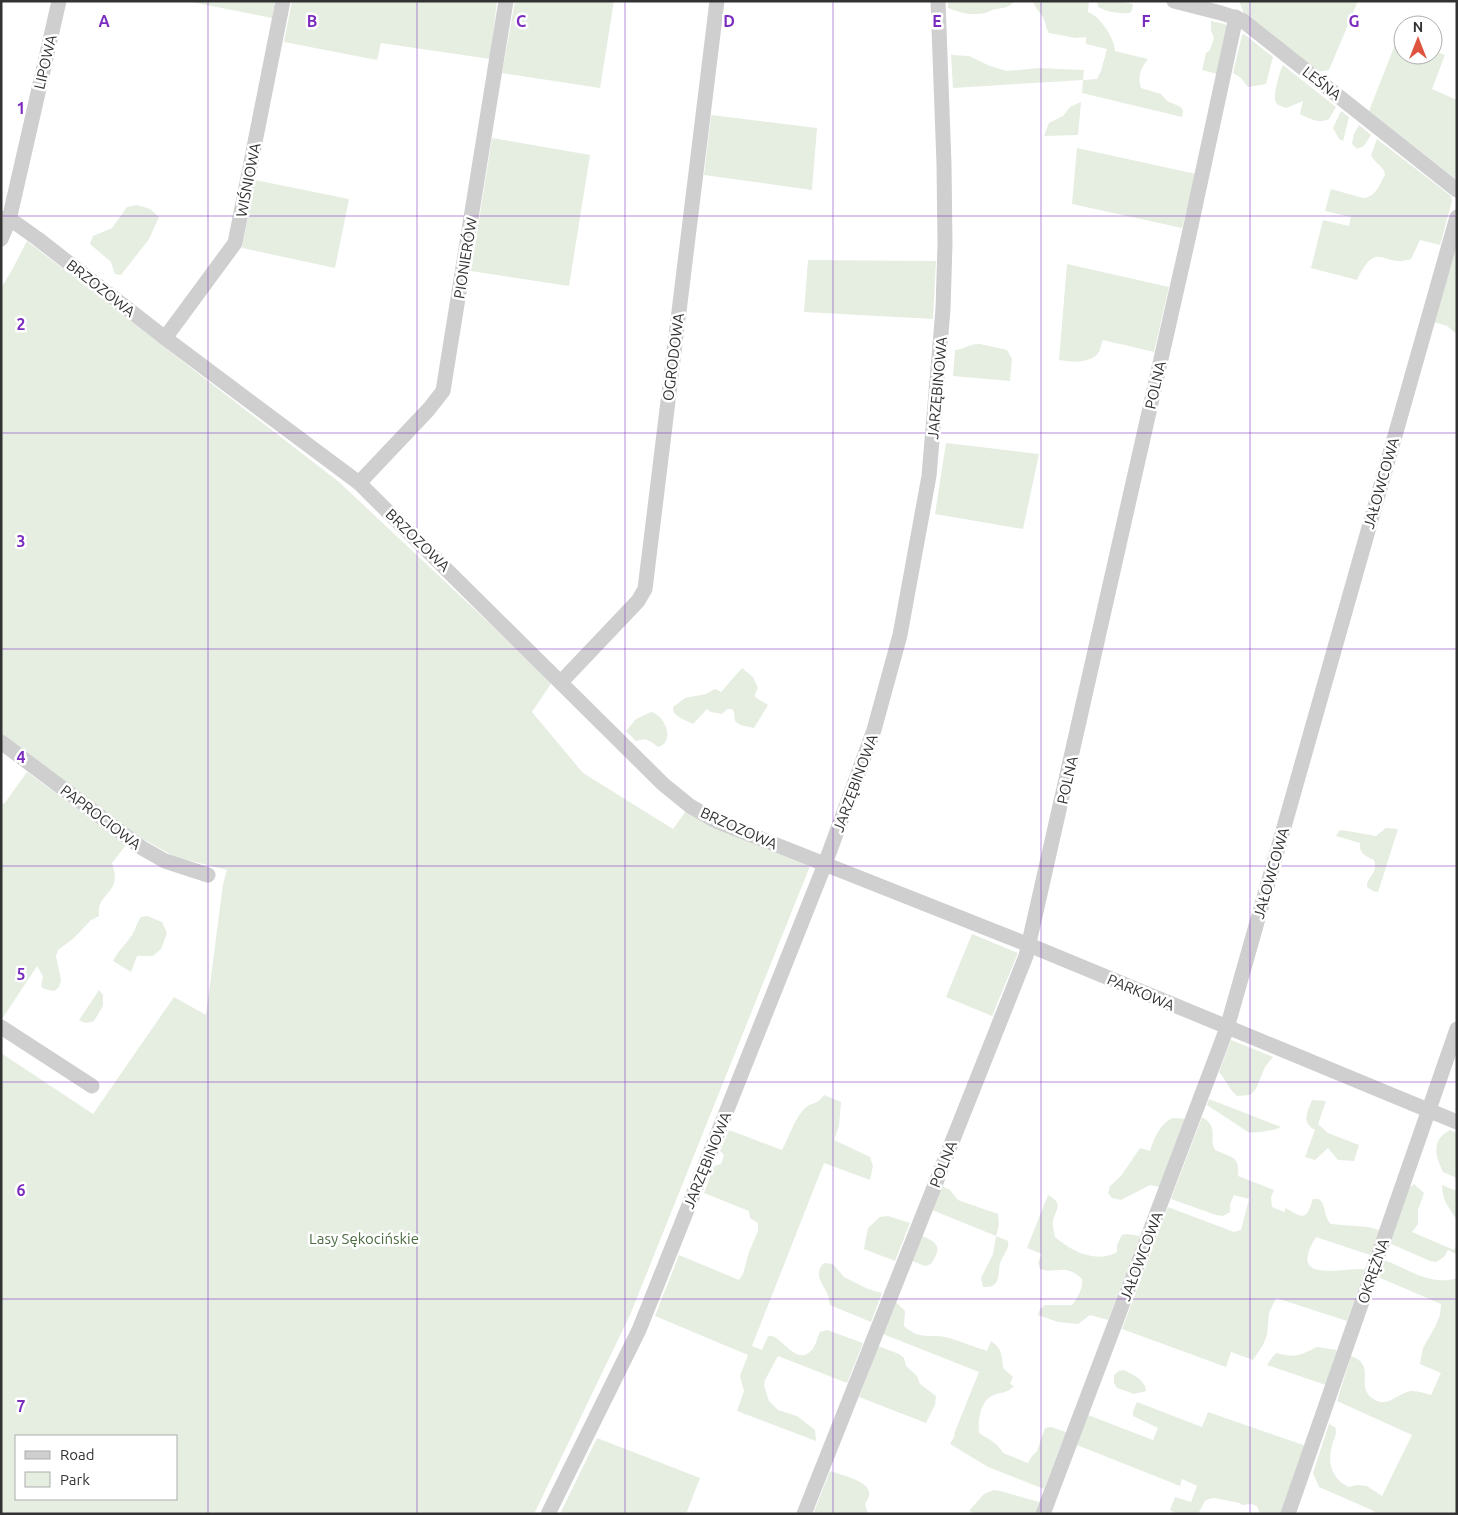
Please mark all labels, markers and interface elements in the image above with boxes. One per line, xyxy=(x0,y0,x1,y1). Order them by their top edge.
text: A xyxy=(98,12,110,30)
text: B xyxy=(307,12,317,30)
text: C xyxy=(516,12,526,30)
text: D xyxy=(723,12,735,30)
text: E xyxy=(932,12,942,30)
text: F xyxy=(1142,12,1151,30)
text: G xyxy=(1348,12,1360,30)
north arrow xyxy=(1393,15,1443,65)
text: N xyxy=(1413,19,1423,35)
street label: LIPOWA xyxy=(30,33,60,91)
street label: LEŚNA xyxy=(1299,63,1345,104)
text: 1 xyxy=(16,99,26,117)
street label: WIŚNIOWA xyxy=(232,141,264,219)
street label: PIONIERÓW xyxy=(450,216,480,300)
street label: BRZOZOWA xyxy=(63,256,139,320)
street label: OGRODOWA xyxy=(659,312,687,402)
text: 2 xyxy=(16,315,26,333)
street label: JARZĘBINOWA xyxy=(924,336,950,440)
street label: POLNA xyxy=(1141,359,1169,411)
street label: JAŁOWCOWA xyxy=(1360,435,1402,531)
street label: BRZOZOWA xyxy=(382,505,454,575)
text: 3 xyxy=(16,532,26,550)
street label: JARZĘBINOWA xyxy=(829,732,881,834)
text: 4 xyxy=(16,748,26,766)
street label: POLNA xyxy=(1053,754,1081,806)
street label: PAPROCIOWA xyxy=(57,781,145,853)
street label: BRZOZOWA xyxy=(698,803,780,853)
street label: JAŁOWCOWA xyxy=(1250,825,1292,921)
text: 5 xyxy=(16,965,26,983)
street label: PARKOWA xyxy=(1105,970,1177,1014)
street label: JARZĘBINOWA xyxy=(680,1109,734,1211)
street label: POLNA xyxy=(926,1138,960,1190)
text: 6 xyxy=(16,1181,26,1199)
street label: JAŁOWCOWA xyxy=(1116,1209,1166,1303)
park label: Lasy Sękocińskie xyxy=(309,1230,419,1247)
street label: OKRĘŻNA xyxy=(1354,1236,1392,1306)
text: 7 xyxy=(16,1397,26,1415)
legend xyxy=(15,1435,178,1500)
text: Road xyxy=(60,1446,95,1463)
text: Park xyxy=(60,1471,90,1488)

